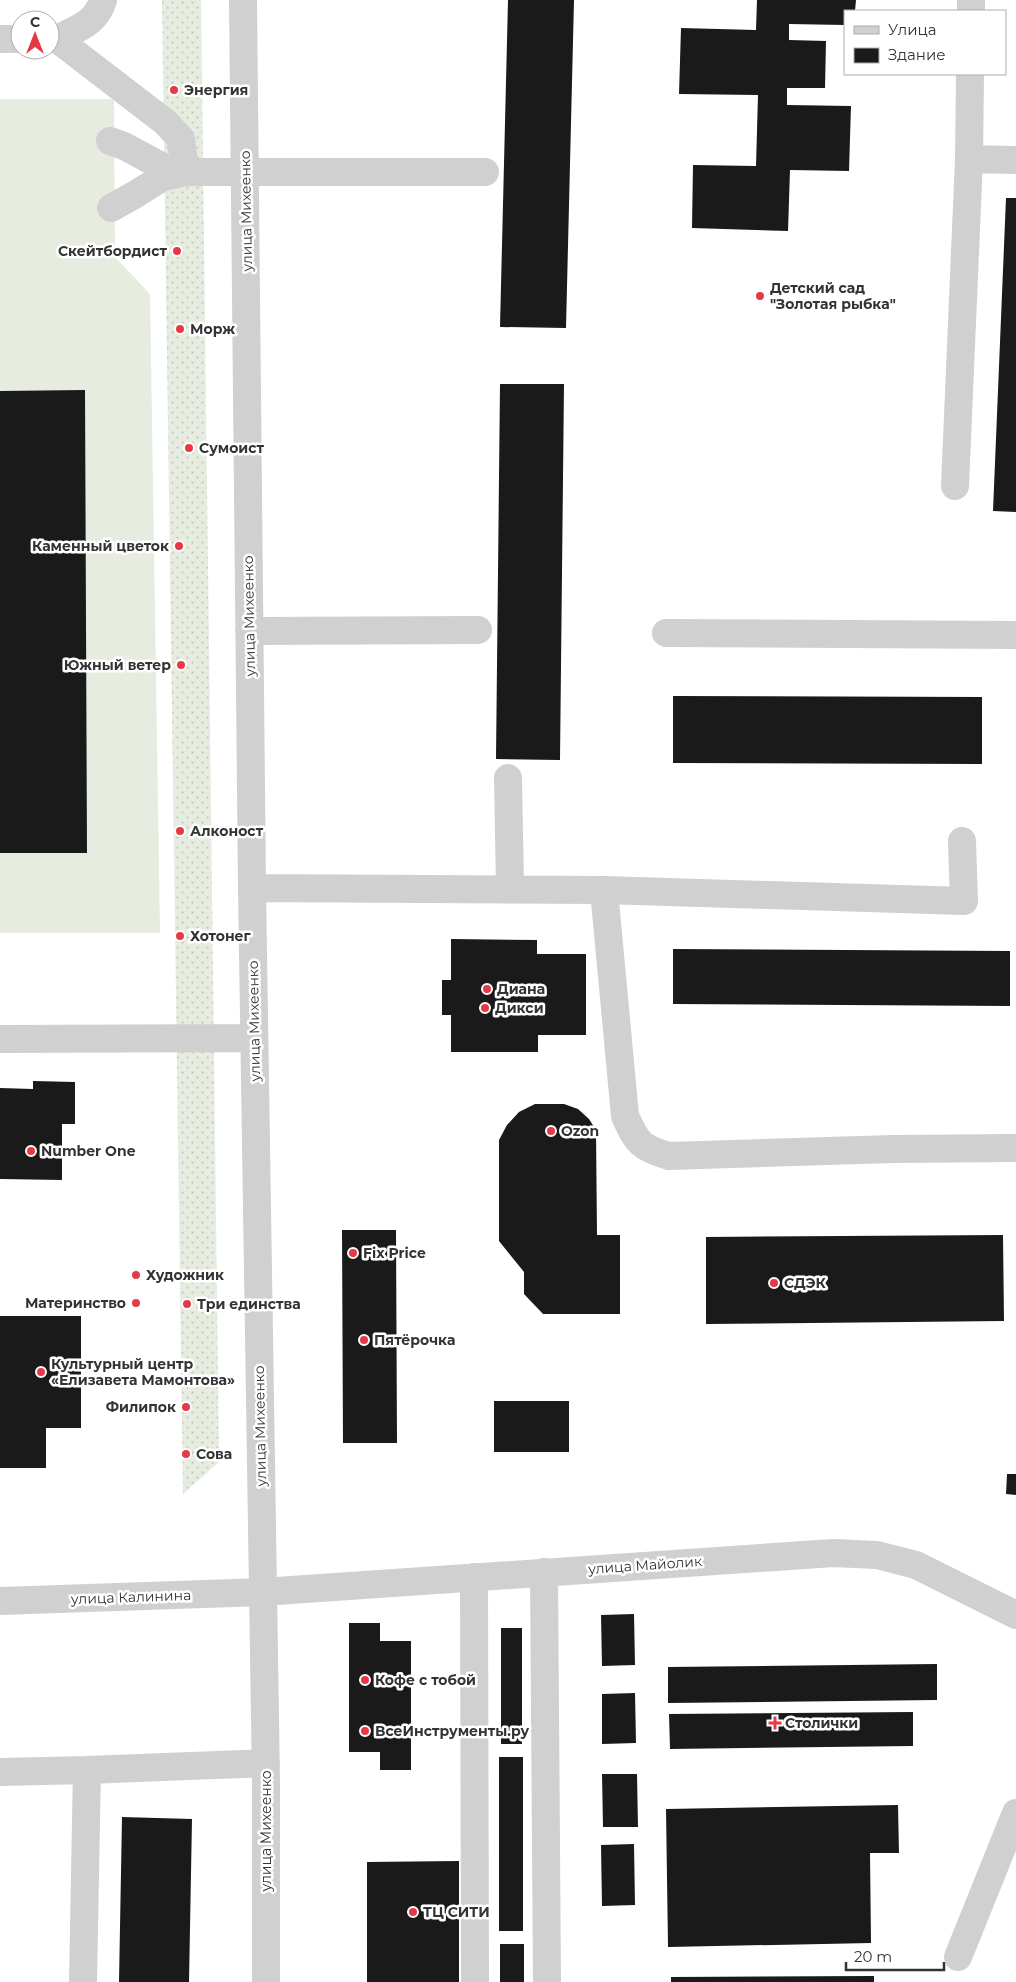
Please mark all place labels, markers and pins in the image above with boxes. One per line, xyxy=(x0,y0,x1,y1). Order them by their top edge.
place label: Энергия xyxy=(184,81,248,99)
marker: Энергия xyxy=(168,84,180,96)
place label: Скейтбордист xyxy=(58,242,167,260)
marker: Скейтбордист xyxy=(171,245,183,257)
place label: Детский сад "Золотая рыбка" xyxy=(770,279,896,313)
marker: Детский сад "Золотая рыбка" xyxy=(754,290,766,302)
place label: Морж xyxy=(190,320,235,338)
marker: Морж xyxy=(174,323,186,335)
place label: Сумоист xyxy=(199,439,265,457)
marker: Сумоист xyxy=(183,442,195,454)
place label: Каменный цветок xyxy=(32,537,169,555)
marker: Каменный цветок xyxy=(173,540,185,552)
place label: Южный ветер xyxy=(64,656,171,674)
marker: Южный ветер xyxy=(175,659,187,671)
place label: Алконост xyxy=(190,822,264,840)
marker: Алконост xyxy=(174,825,186,837)
place label: Хотонег xyxy=(190,927,252,945)
marker: Хотонег xyxy=(174,930,186,942)
place label: Диана xyxy=(497,980,545,998)
marker: Диана xyxy=(481,983,493,995)
place label: Дикси xyxy=(495,999,544,1017)
marker: Дикси xyxy=(479,1002,491,1014)
place label: Ozon xyxy=(561,1122,599,1140)
marker: Ozon xyxy=(545,1125,557,1137)
place label: Number One xyxy=(41,1142,136,1160)
marker: Number One xyxy=(25,1145,37,1157)
place label: Fix Price xyxy=(363,1244,426,1262)
marker: Fix Price xyxy=(347,1247,359,1259)
place label: Художник xyxy=(146,1266,224,1284)
marker: Художник xyxy=(130,1269,142,1281)
place label: СДЭК xyxy=(784,1274,827,1292)
marker: СДЭК xyxy=(768,1277,780,1289)
place label: Материнство xyxy=(25,1294,126,1312)
place label: Три единства xyxy=(197,1295,301,1313)
marker: Материнство xyxy=(130,1297,142,1309)
marker: Три единства xyxy=(181,1298,193,1310)
place label: Пятёрочка xyxy=(374,1331,455,1349)
marker: Пятёрочка xyxy=(358,1334,370,1346)
place label: Культурный центр «Елизавета Мамонтова» xyxy=(51,1355,235,1389)
marker: Культурный центр «Елизавета Мамонтова» xyxy=(35,1366,47,1378)
place label: Филипок xyxy=(106,1398,176,1416)
marker: Филипок xyxy=(180,1401,192,1413)
place label: Сова xyxy=(196,1445,232,1463)
marker: Сова xyxy=(180,1448,192,1460)
place label: Кофе с тобой xyxy=(375,1671,476,1689)
marker: Кофе с тобой xyxy=(359,1674,371,1686)
place label: Столички xyxy=(785,1714,858,1732)
marker: Столички xyxy=(769,1717,781,1729)
place label: ВсеИнструменты.ру xyxy=(375,1722,530,1740)
marker: ВсеИнструменты.ру xyxy=(359,1725,371,1737)
place label: ТЦ СИТИ xyxy=(423,1903,490,1921)
marker: ТЦ СИТИ xyxy=(407,1906,419,1918)

